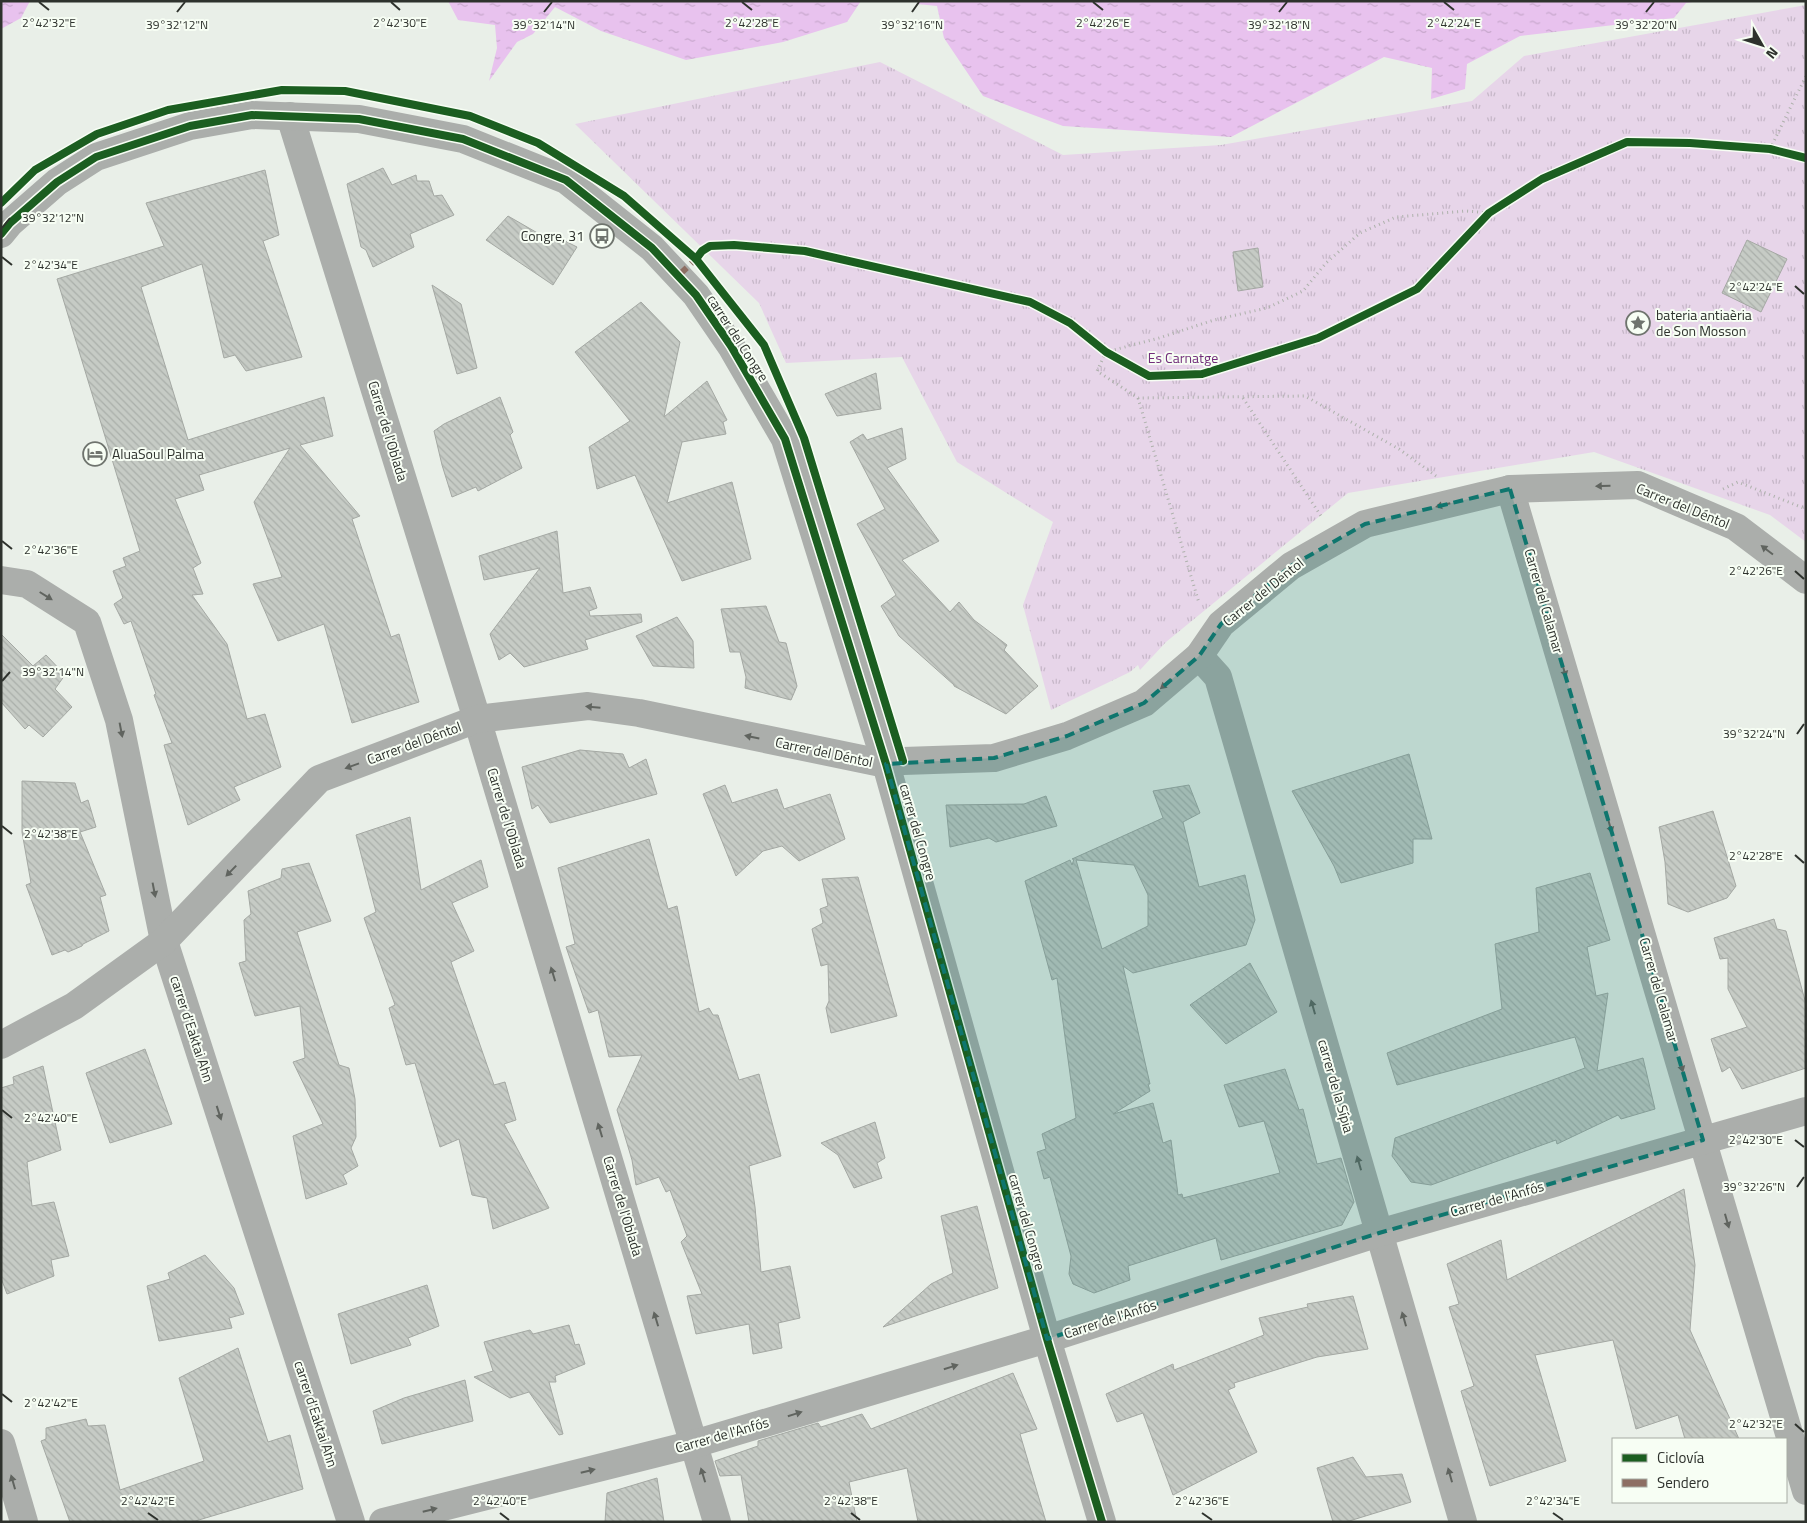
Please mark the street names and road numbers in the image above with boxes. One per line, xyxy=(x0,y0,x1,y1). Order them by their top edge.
street label: carrer del Congre xyxy=(702,290,774,385)
street label: Carrer de l'Oblada xyxy=(363,378,414,484)
street label: Carrer del Déntol xyxy=(1633,477,1733,534)
street label: Carrer del Calamar xyxy=(1519,546,1570,656)
street label: Carrer del Déntol xyxy=(1218,552,1308,631)
street label: Carrer del Déntol xyxy=(364,716,464,769)
street label: Carrer del Déntol xyxy=(773,731,875,772)
street label: Carrer de l'Oblada xyxy=(482,765,533,871)
street label: carrer del Congre xyxy=(895,781,942,883)
street label: Carrer del Calamar xyxy=(1634,935,1685,1045)
street label: carrer d'Eaktai Ahn xyxy=(165,973,220,1085)
street label: carrer de la Sípia xyxy=(1313,1037,1360,1135)
street label: Carrer de l'Oblada xyxy=(598,1153,649,1259)
street label: carrer del Congre xyxy=(1004,1171,1051,1273)
street label: Carrer de l'Anfós xyxy=(1448,1175,1546,1222)
street label: Carrer de l'Anfós xyxy=(1061,1294,1159,1343)
street label: carrer d'Eaktai Ahn xyxy=(289,1358,344,1470)
street label: Carrer de l'Anfós xyxy=(673,1411,771,1458)

